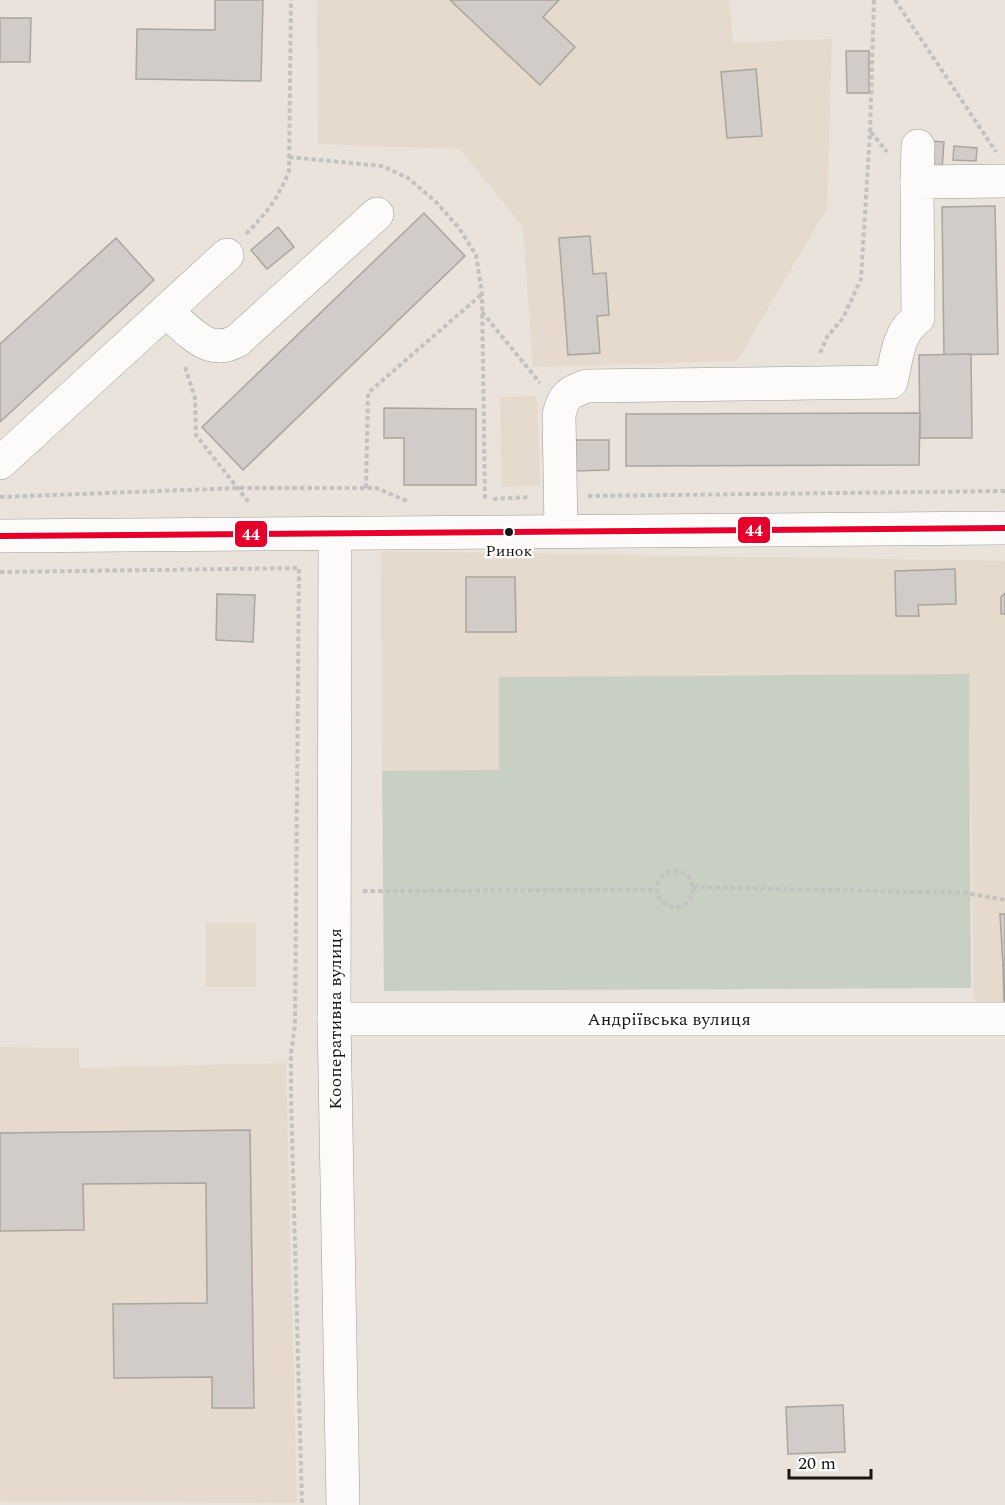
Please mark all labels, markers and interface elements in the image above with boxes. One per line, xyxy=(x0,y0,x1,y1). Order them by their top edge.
line badge: 44 xyxy=(737,516,771,544)
text: 44 xyxy=(745,519,763,543)
line badge: 44 xyxy=(234,520,268,548)
text: 44 xyxy=(242,523,260,547)
marker: Ринок xyxy=(503,526,515,538)
place label: Ринок xyxy=(486,539,533,563)
street label: Кооперативна вулиця xyxy=(322,928,349,1110)
street label: Андріївська вулиця xyxy=(587,1006,751,1033)
scale bar xyxy=(789,1442,872,1480)
text: 20 m xyxy=(798,1450,836,1477)

